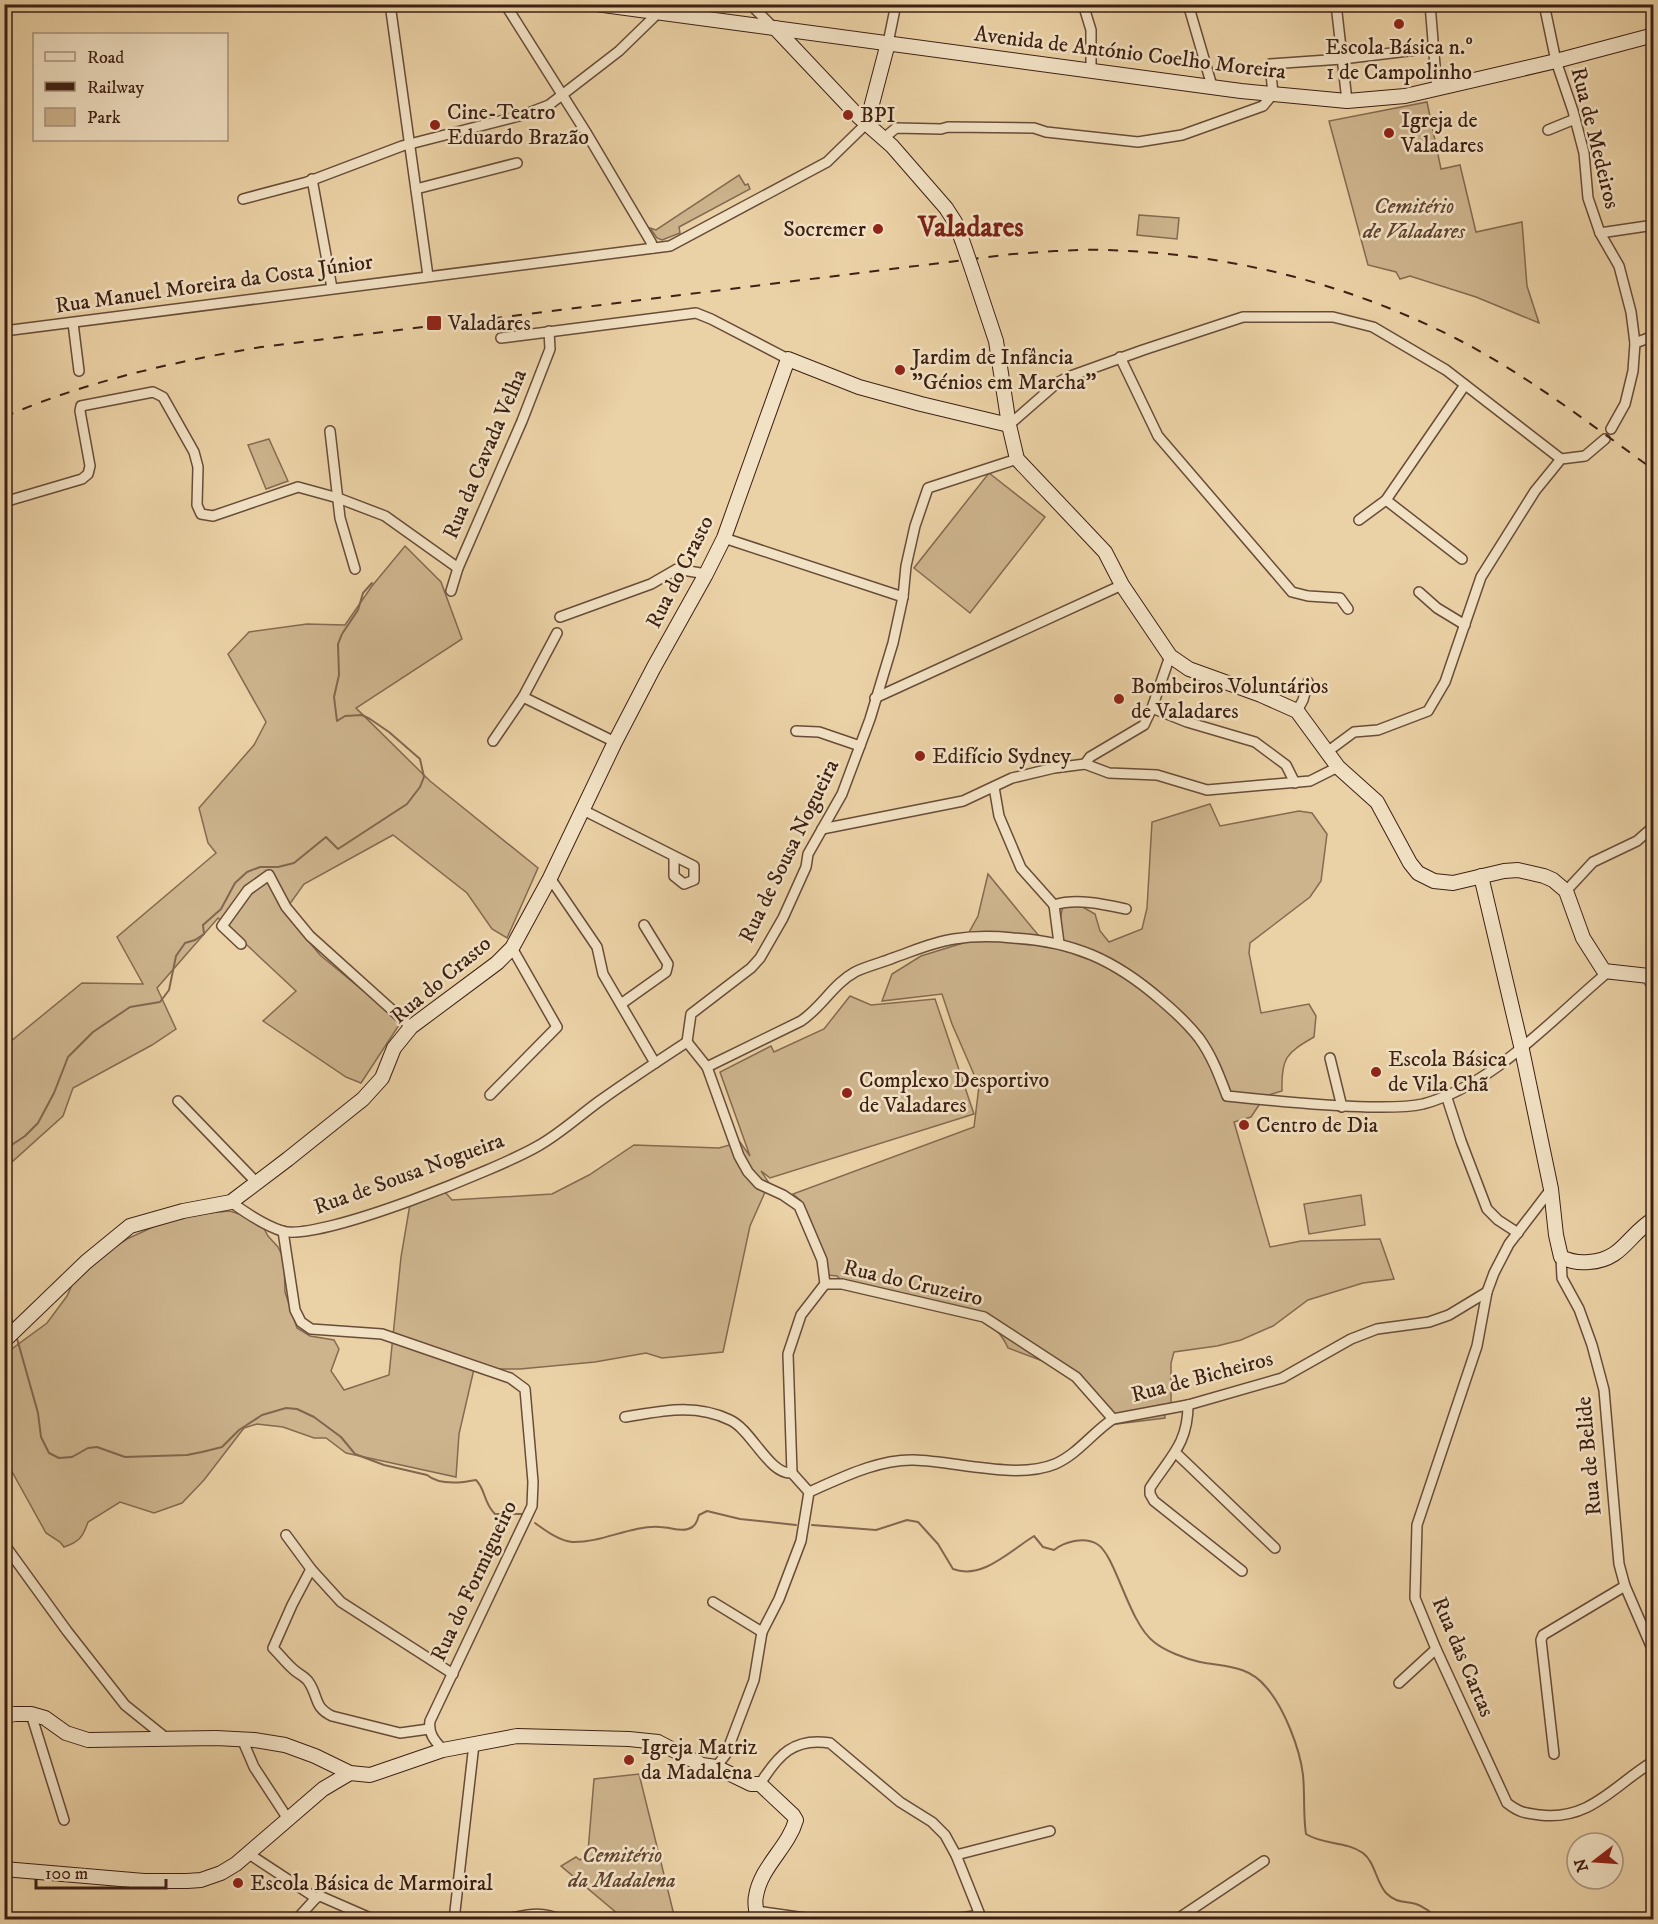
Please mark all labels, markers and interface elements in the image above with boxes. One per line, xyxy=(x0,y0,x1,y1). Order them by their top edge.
marker: Escola Básica n.º 1 de Campolinho xyxy=(1392,17,1406,31)
street label: Avenida de António Coelho Moreira xyxy=(973,20,1288,86)
legend xyxy=(33,33,228,141)
place label: Escola Básica n.º 1 de Campolinho xyxy=(1325,34,1473,86)
text: Road xyxy=(87,47,124,69)
street label: Rua de Medeiros xyxy=(1564,64,1626,212)
text: Railway xyxy=(87,77,145,99)
place label: Cine-Teatro Eduardo Brazão xyxy=(447,99,589,151)
place label: BPI xyxy=(860,102,896,129)
text: Park xyxy=(87,107,121,129)
place label: Igreja de Valadares xyxy=(1400,107,1484,159)
marker: BPI xyxy=(841,108,855,122)
marker: Cine-Teatro Eduardo Brazão xyxy=(428,118,442,132)
marker: Igreja de Valadares xyxy=(1382,126,1396,140)
park label: Cemitério de Valadares xyxy=(1362,193,1466,245)
district label: Valadares xyxy=(917,210,1024,245)
place label: Socremer xyxy=(783,216,867,243)
marker: Socremer xyxy=(871,222,885,236)
street label: Rua Manuel Moreira da Costa Júnior xyxy=(53,248,375,320)
place label: Valadares xyxy=(447,310,531,337)
marker: Valadares xyxy=(425,314,443,332)
place label: Jardim de Infância "Génios em Marcha" xyxy=(910,344,1096,396)
marker: Jardim de Infância "Génios em Marcha" xyxy=(893,363,907,377)
street label: Rua da Cavada Velha xyxy=(437,365,533,543)
street label: Rua do Crasto xyxy=(640,511,720,633)
place label: Bombeiros Voluntários de Valadares xyxy=(1131,673,1328,725)
marker: Bombeiros Voluntários de Valadares xyxy=(1112,692,1126,706)
place label: Edifício Sydney xyxy=(932,743,1072,770)
marker: Edifício Sydney xyxy=(913,749,927,763)
street label: Rua de Sousa Nogueira xyxy=(733,754,845,947)
street label: Rua do Crasto xyxy=(385,930,497,1030)
place label: Escola Básica de Vila Chã xyxy=(1388,1046,1507,1098)
marker: Escola Básica de Vila Chã xyxy=(1369,1065,1383,1079)
place label: Complexo Desportivo de Valadares xyxy=(859,1067,1049,1119)
marker: Complexo Desportivo de Valadares xyxy=(840,1086,854,1100)
place label: Centro de Dia xyxy=(1256,1112,1379,1139)
marker: Centro de Dia xyxy=(1237,1118,1251,1132)
street label: Rua de Sousa Nogueira xyxy=(310,1127,508,1221)
street label: Rua do Cruzeiro xyxy=(841,1254,985,1312)
street label: Rua de Bicheiros xyxy=(1128,1345,1276,1409)
street label: Rua de Belide xyxy=(1570,1395,1608,1517)
street label: Rua do Formigueiro xyxy=(425,1496,523,1666)
street label: Rua das Cartas xyxy=(1426,1593,1500,1721)
place label: Igreja Matriz da Madalena xyxy=(641,1734,758,1786)
marker: Igreja Matriz da Madalena xyxy=(622,1753,636,1767)
north arrow xyxy=(1565,1831,1625,1891)
park label: Cemitério da Madalena xyxy=(567,1842,676,1894)
scale bar xyxy=(36,1852,166,1890)
text: N xyxy=(1570,1856,1593,1874)
text: 100 m xyxy=(45,1863,88,1885)
place label: Escola Básica de Marmoiral xyxy=(250,1870,493,1897)
marker: Escola Básica de Marmoiral xyxy=(231,1876,245,1890)

